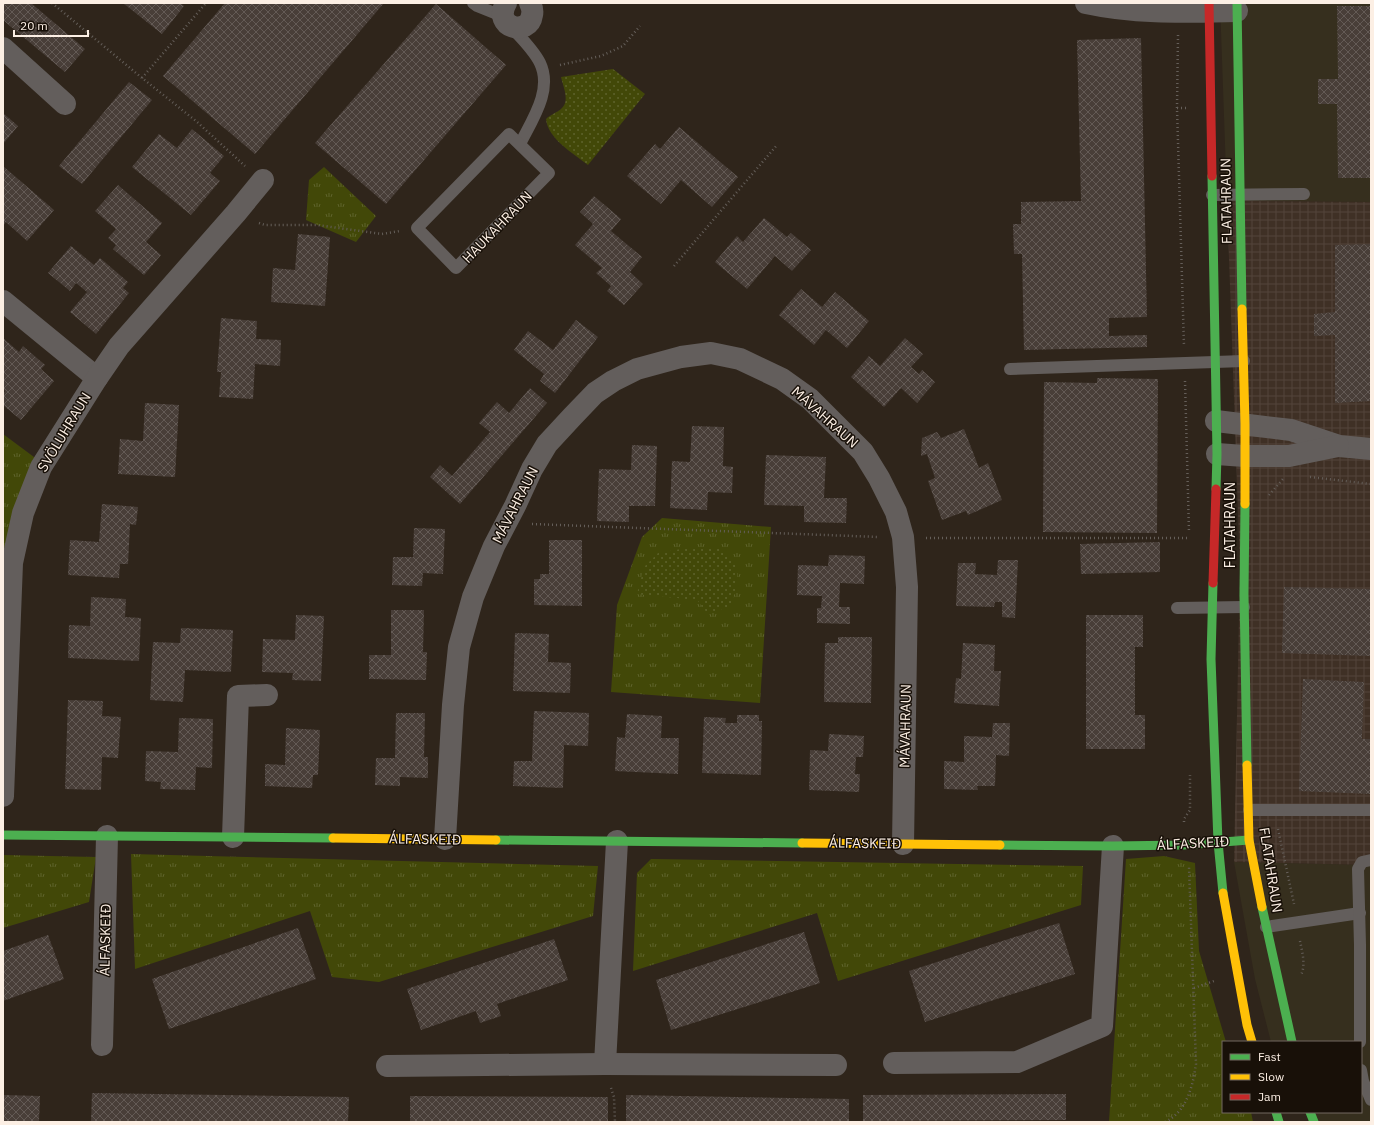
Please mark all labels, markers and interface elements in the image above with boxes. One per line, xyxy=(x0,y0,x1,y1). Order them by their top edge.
scale bar xyxy=(14,12,88,38)
text: 20 m xyxy=(20,18,48,33)
street label: FLATAHRAUN xyxy=(1216,158,1236,244)
street label: HAUKAHRAUN xyxy=(458,187,536,267)
street label: MÁVAHRAUN xyxy=(788,382,863,452)
street label: SVÖLUHRAUN xyxy=(33,389,95,475)
street label: MÁVAHRAUN xyxy=(487,463,542,546)
street label: FLATAHRAUN xyxy=(1221,482,1239,568)
street label: MÁVAHRAUN xyxy=(894,684,915,768)
street label: FLATAHRAUN xyxy=(1255,826,1287,914)
street label: ÁLFASKEIÐ xyxy=(389,828,461,849)
street label: ÁLFASKEIÐ xyxy=(1156,831,1230,854)
street label: ÁLFASKEIÐ xyxy=(829,832,901,853)
street label: ÁLFASKEIÐ xyxy=(94,904,115,976)
legend xyxy=(1222,1041,1362,1113)
text: Fast xyxy=(1258,1049,1281,1064)
text: Slow xyxy=(1258,1069,1284,1084)
text: Jam xyxy=(1258,1089,1281,1104)

